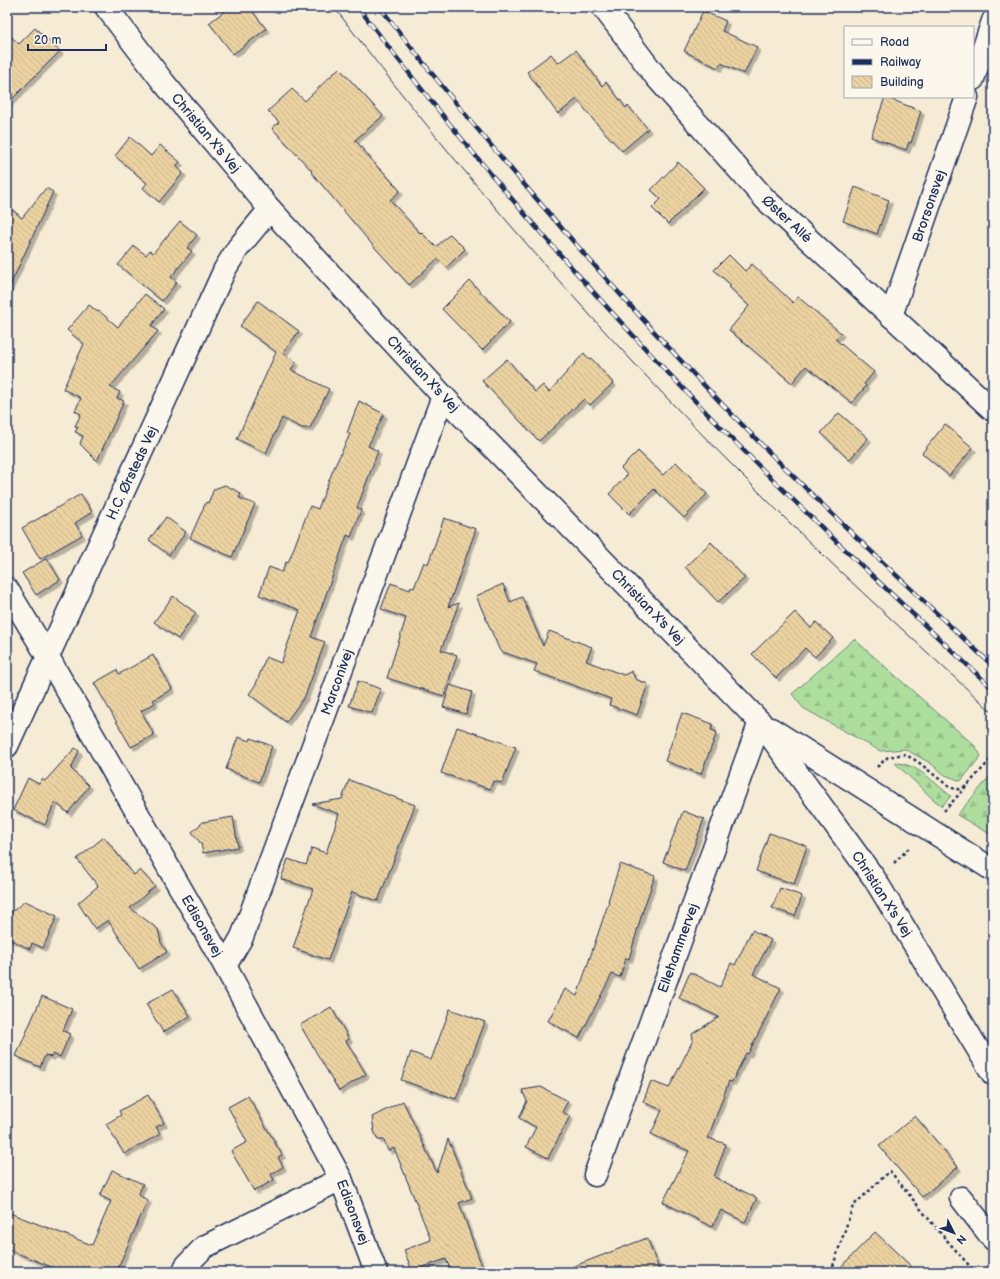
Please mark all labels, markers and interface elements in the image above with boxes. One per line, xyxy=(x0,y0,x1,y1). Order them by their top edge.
scale bar xyxy=(28,26,106,52)
legend xyxy=(844,26,974,98)
text: 20 m xyxy=(34,33,61,48)
text: Road xyxy=(880,35,909,50)
text: Railway xyxy=(880,55,922,70)
text: Building xyxy=(880,75,924,90)
street label: Christian X's Vej xyxy=(168,90,244,176)
street label: Brorsonsvej xyxy=(909,168,949,244)
street label: Øster Allé xyxy=(759,192,816,247)
street label: Christian X's Vej xyxy=(383,332,463,416)
street label: H.C. Ørsteds Vej xyxy=(103,423,161,523)
street label: Christian X's Vej xyxy=(608,566,688,648)
street label: Marconivej xyxy=(317,647,357,717)
street label: Christian X's Vej xyxy=(848,848,916,940)
street label: Edisonsvej xyxy=(178,892,226,960)
street label: Ellehammervej xyxy=(654,901,702,995)
street label: Edisonsvej xyxy=(333,1177,373,1247)
north arrow xyxy=(934,1213,974,1253)
text: N xyxy=(953,1232,969,1247)

